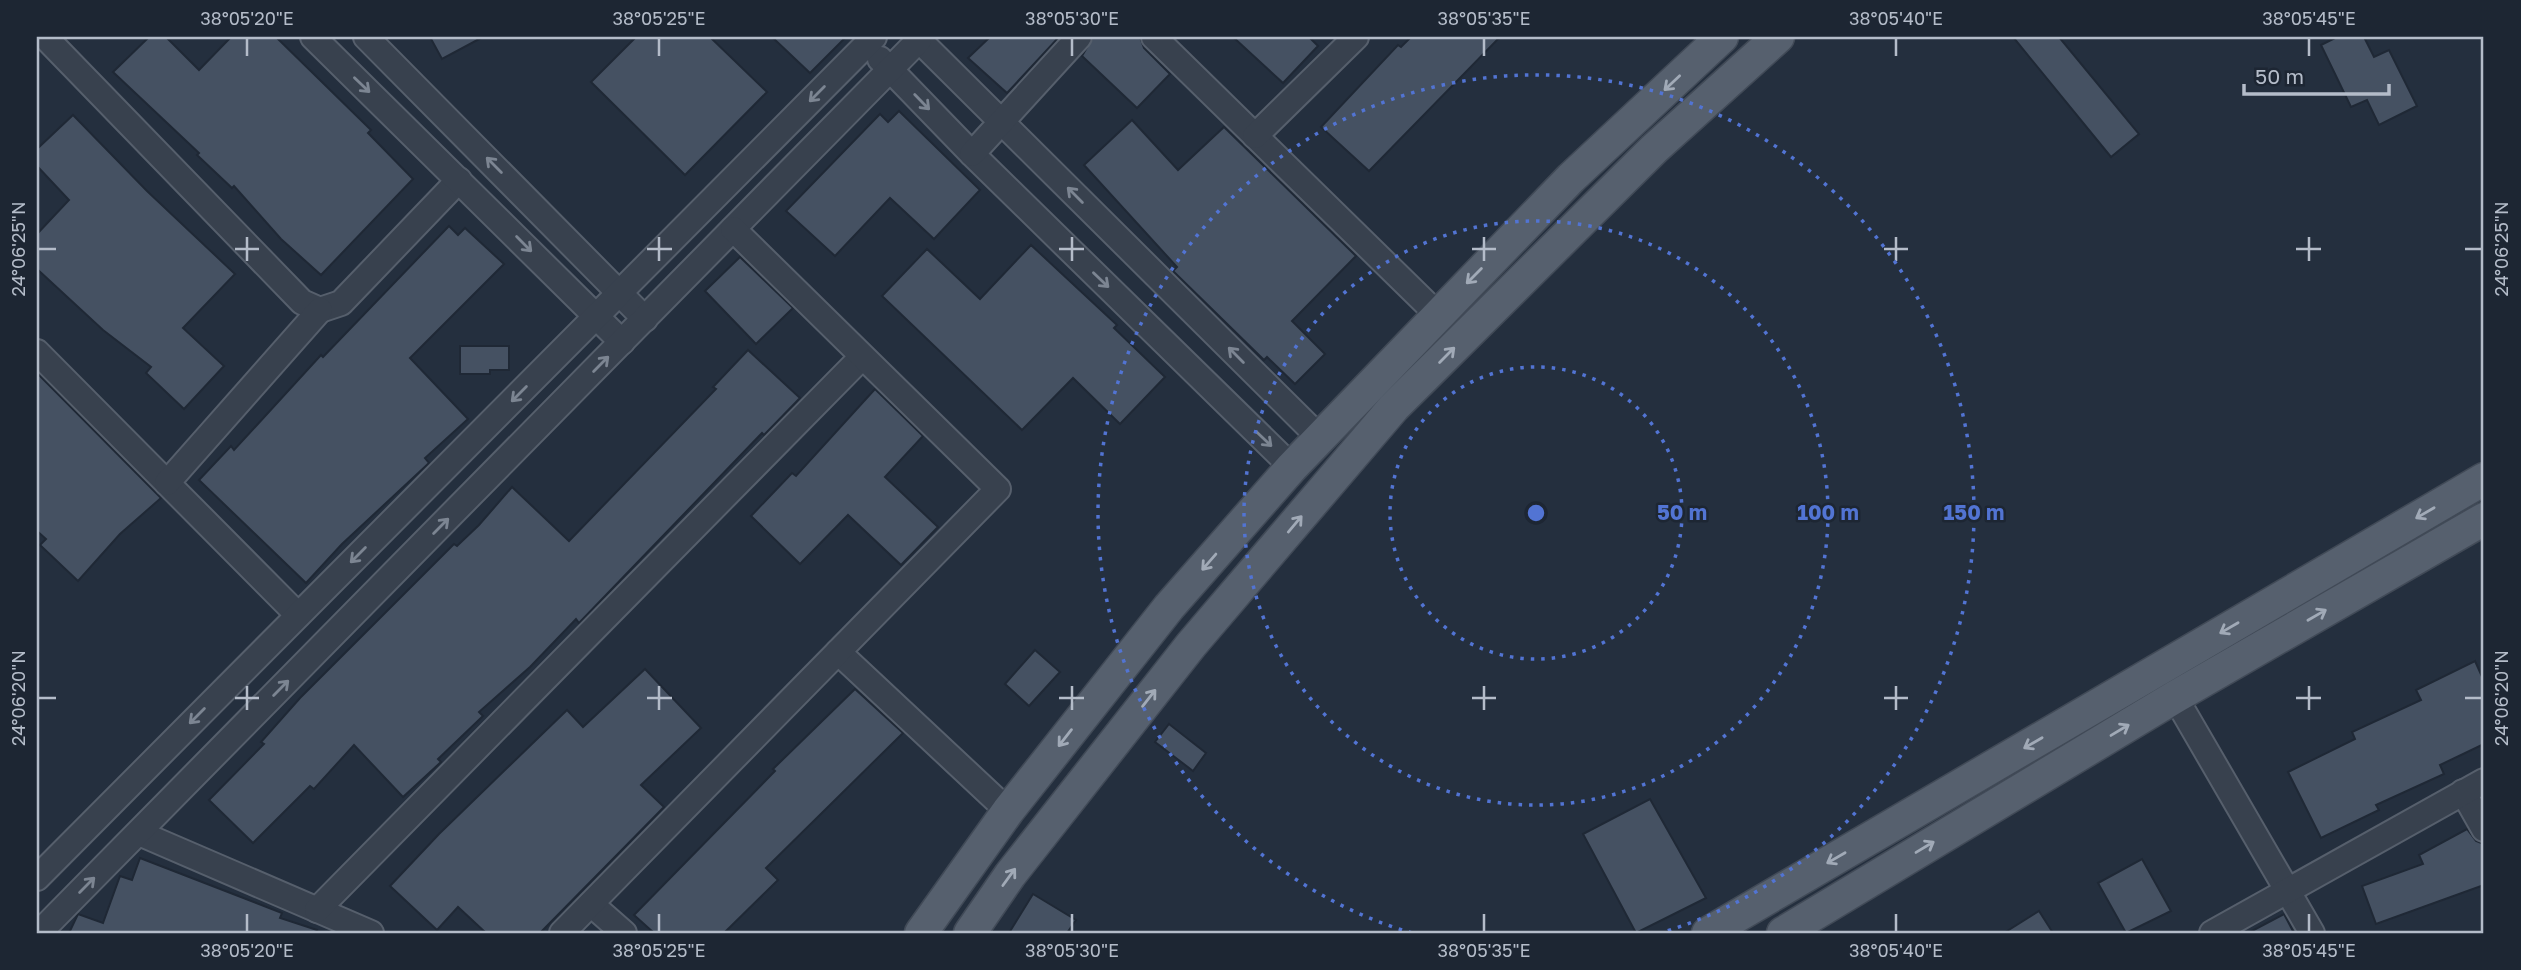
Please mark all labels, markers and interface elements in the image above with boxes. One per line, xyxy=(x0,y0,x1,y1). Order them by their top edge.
text: 38°05'20"E xyxy=(200,7,294,29)
text: 38°05'25"E xyxy=(613,7,705,29)
text: 38°05'30"E xyxy=(1025,7,1119,29)
text: 38°05'35"E xyxy=(1437,7,1531,29)
text: 38°05'40"E xyxy=(1849,7,1943,29)
text: 38°05'45"E xyxy=(2262,7,2356,29)
scale bar xyxy=(2244,52,2390,96)
text: 50 m xyxy=(2255,63,2304,89)
one-way arrow xyxy=(1664,75,1681,92)
one-way arrow xyxy=(353,76,370,93)
one-way arrow xyxy=(809,85,826,102)
one-way arrow xyxy=(914,94,931,111)
one-way arrow xyxy=(485,157,502,174)
one-way arrow xyxy=(1067,186,1084,203)
text: 24°06'25"N xyxy=(7,201,29,297)
text: 24°06'25"N xyxy=(2490,201,2512,297)
one-way arrow xyxy=(515,235,532,252)
one-way arrow xyxy=(1466,267,1483,284)
one-way arrow xyxy=(1092,272,1109,289)
one-way arrow xyxy=(1438,346,1455,363)
one-way arrow xyxy=(1228,347,1245,364)
one-way arrow xyxy=(592,355,609,372)
one-way arrow xyxy=(510,385,527,402)
one-way arrow xyxy=(1255,431,1272,448)
text: 50 m xyxy=(1657,499,1707,525)
text: 100 m xyxy=(1797,499,1859,525)
text: 150 m xyxy=(1944,499,2004,525)
centre of rings xyxy=(1524,501,1548,525)
one-way arrow xyxy=(2416,506,2436,520)
one-way arrow xyxy=(1287,515,1303,533)
one-way arrow xyxy=(433,517,450,534)
one-way arrow xyxy=(349,546,366,563)
one-way arrow xyxy=(1201,553,1217,571)
one-way arrow xyxy=(2306,608,2326,622)
one-way arrow xyxy=(2219,622,2240,635)
text: 24°06'20"N xyxy=(7,650,29,746)
text: 24°06'20"N xyxy=(2490,650,2512,746)
one-way arrow xyxy=(273,679,290,696)
one-way arrow xyxy=(1142,690,1157,708)
one-way arrow xyxy=(188,707,205,724)
one-way arrow xyxy=(2110,723,2130,737)
one-way arrow xyxy=(1057,729,1073,747)
one-way arrow xyxy=(2023,736,2043,750)
one-way arrow xyxy=(1915,840,1935,854)
one-way arrow xyxy=(1827,851,1847,865)
one-way arrow xyxy=(1001,868,1016,887)
one-way arrow xyxy=(79,876,96,893)
text: 38°05'20"E xyxy=(200,939,294,961)
text: 38°05'25"E xyxy=(613,939,705,961)
text: 38°05'30"E xyxy=(1025,939,1119,961)
text: 38°05'35"E xyxy=(1437,939,1531,961)
text: 38°05'40"E xyxy=(1849,939,1943,961)
text: 38°05'45"E xyxy=(2262,939,2356,961)

